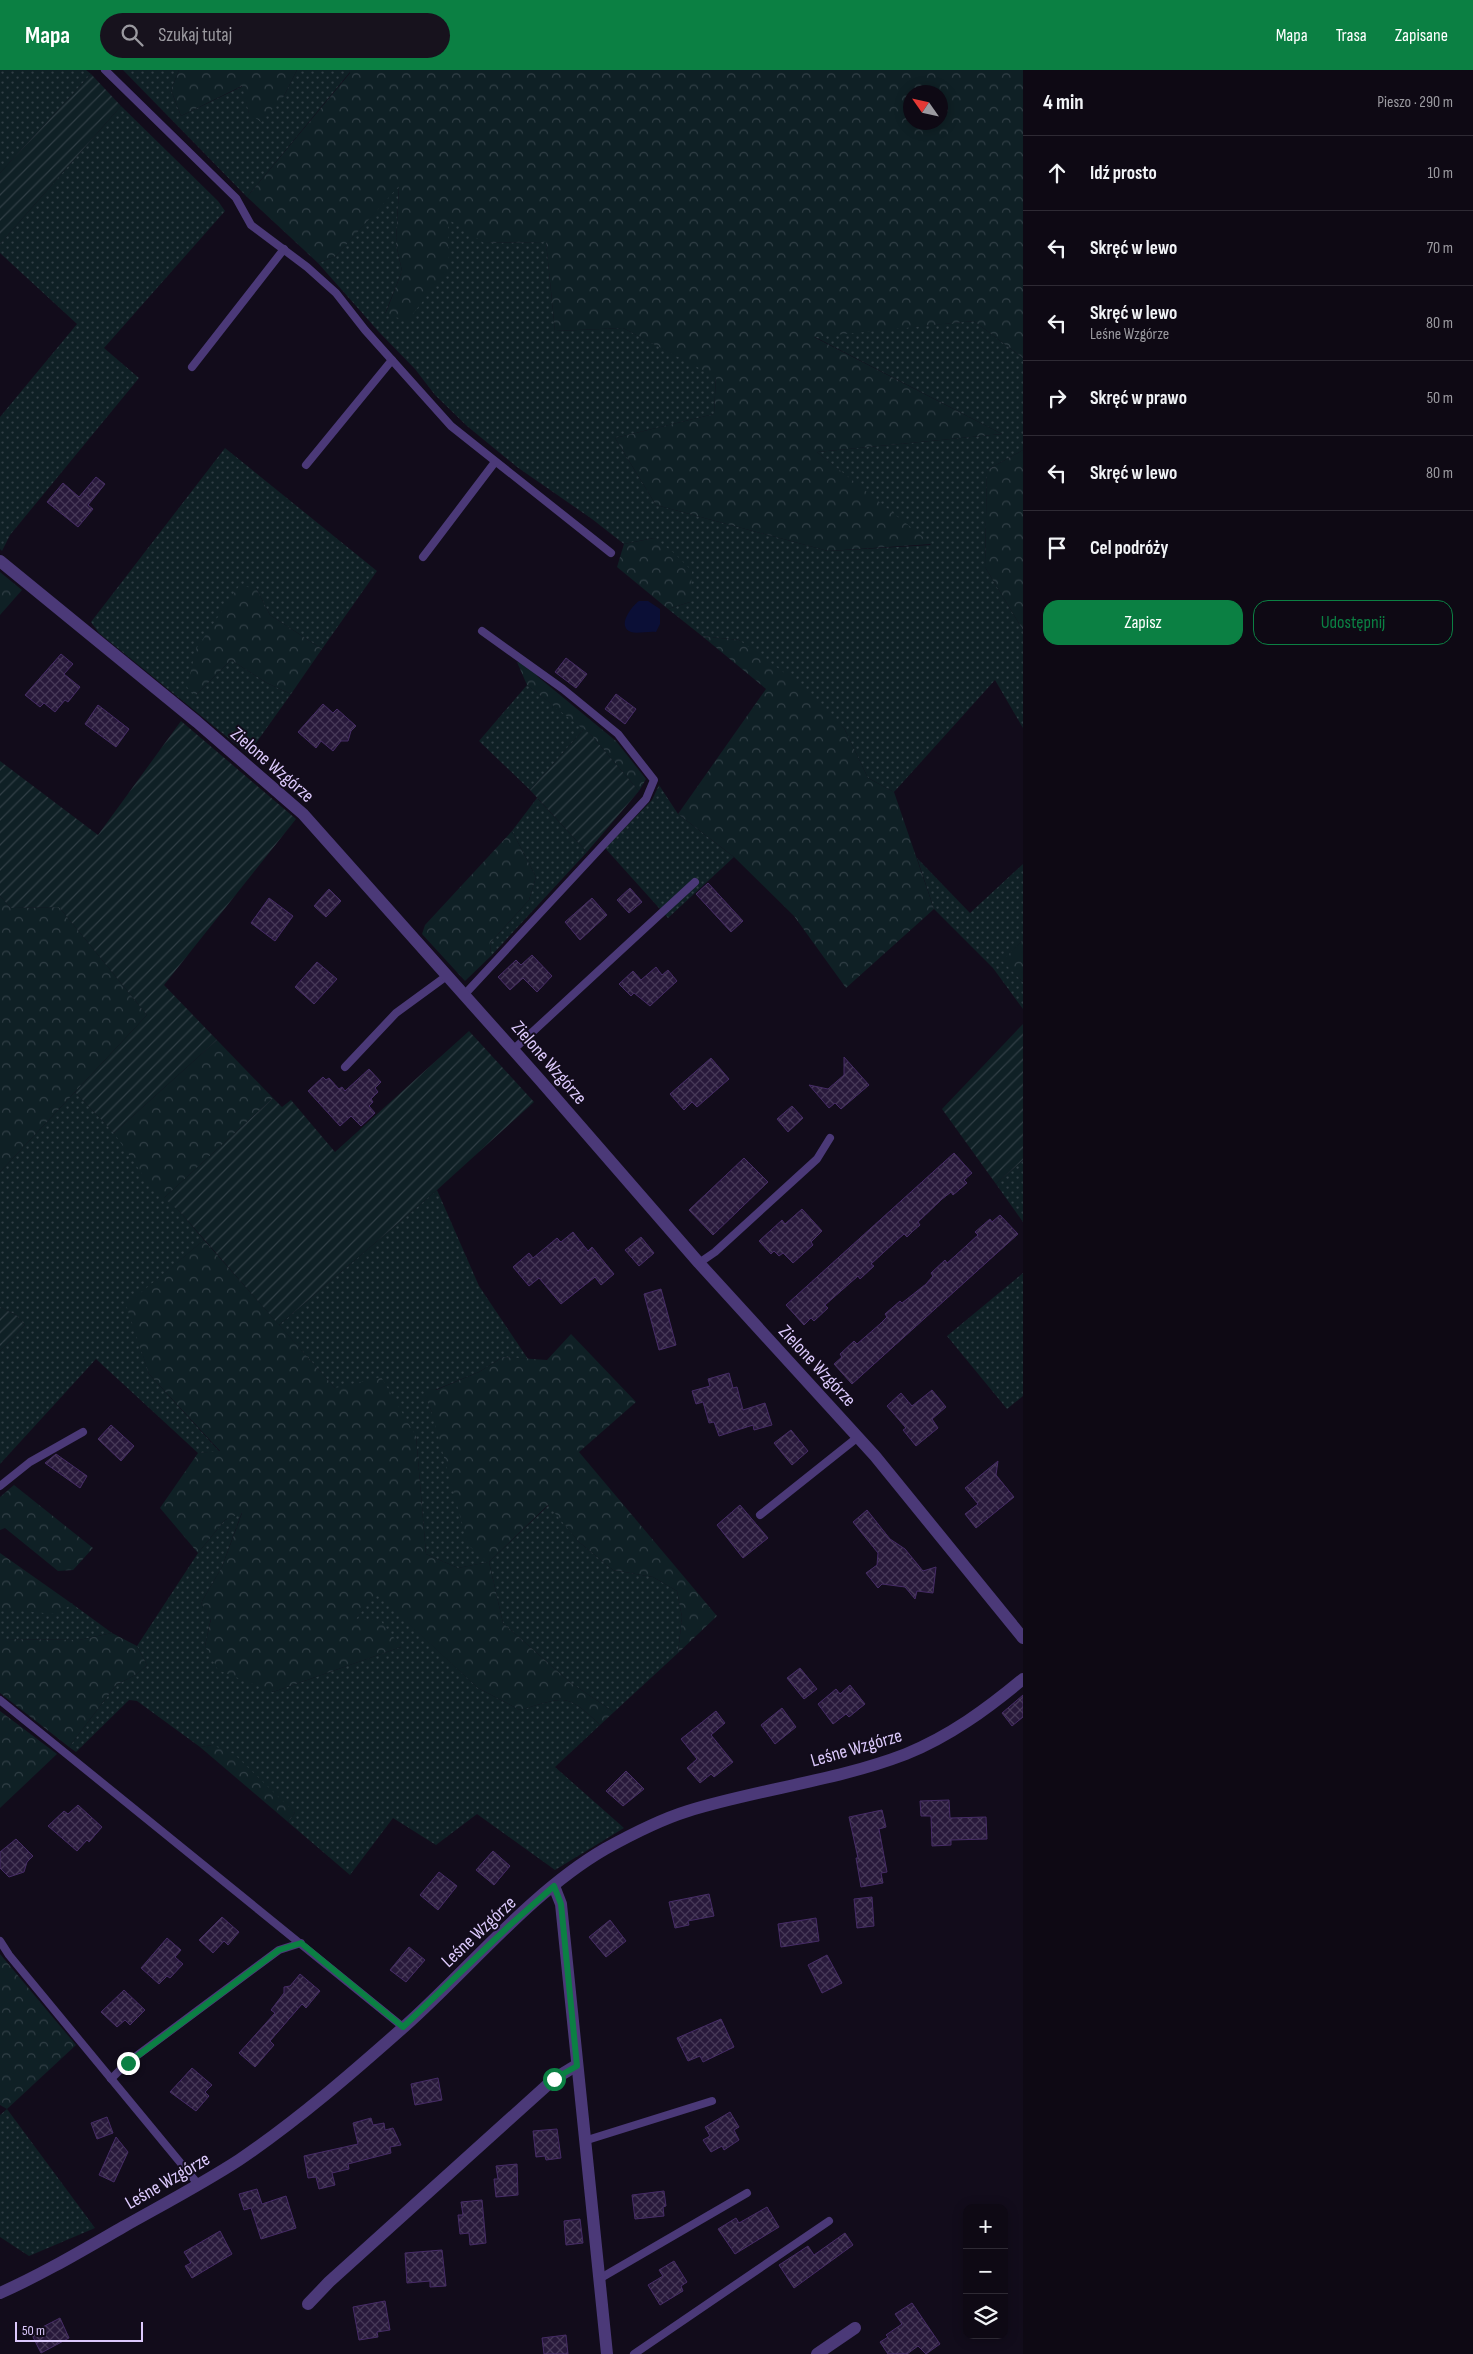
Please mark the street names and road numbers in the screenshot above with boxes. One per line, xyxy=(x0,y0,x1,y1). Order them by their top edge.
street label: Zielone Wzgórze xyxy=(226,723,319,808)
street label: Zielone Wzgórze xyxy=(506,1016,591,1109)
street label: Zielone Wzgórze xyxy=(773,1320,861,1412)
street label: Leśne Wzgórze xyxy=(808,1724,905,1772)
street label: Leśne Wzgórze xyxy=(437,1892,521,1973)
street label: Leśne Wzgórze xyxy=(121,2148,214,2215)

